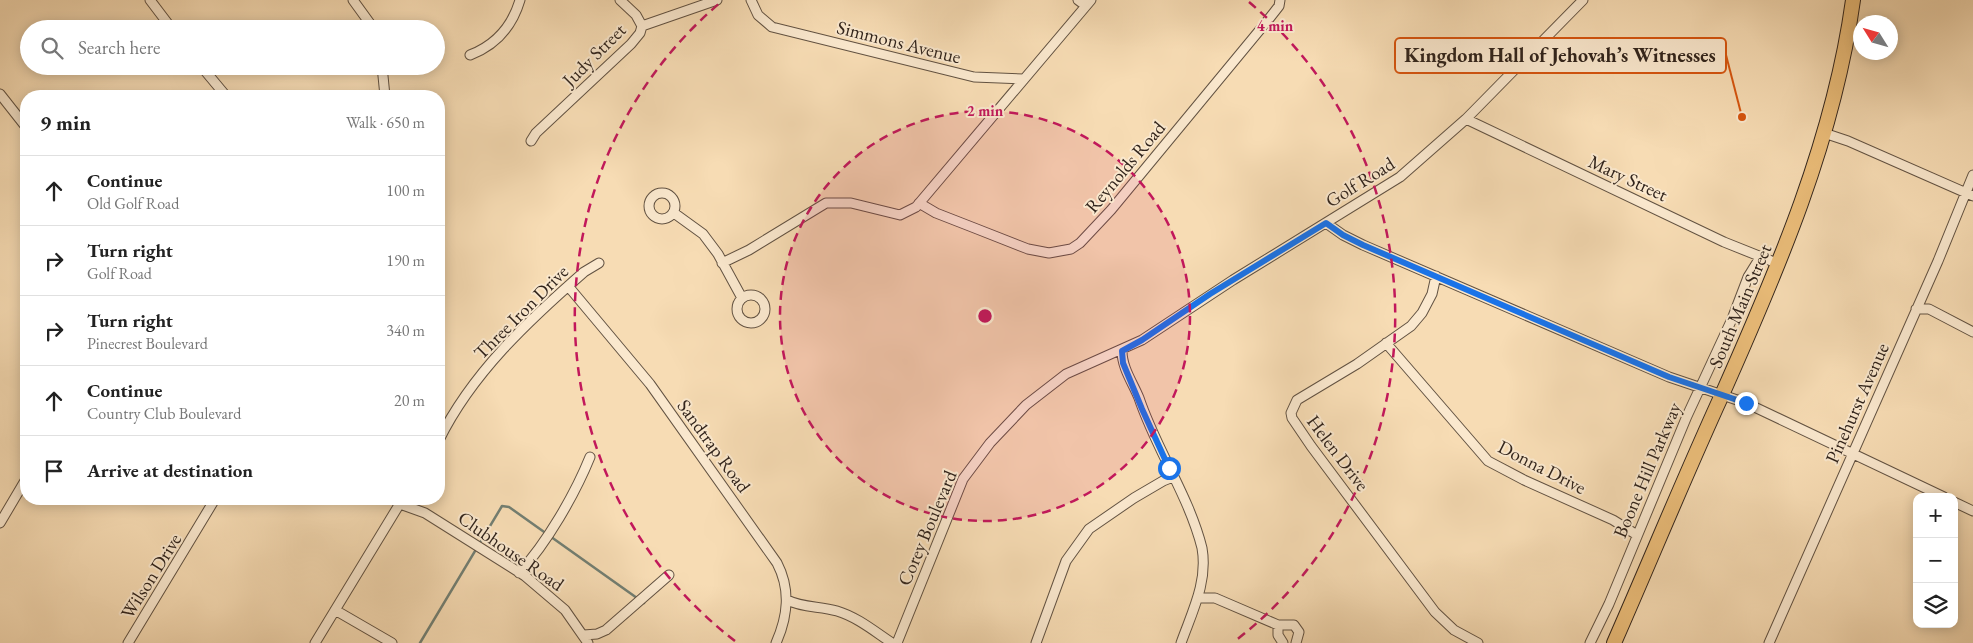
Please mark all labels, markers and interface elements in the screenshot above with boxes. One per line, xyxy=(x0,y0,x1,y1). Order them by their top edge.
street label: Simmons Avenue xyxy=(834,15,964,69)
north arrow xyxy=(1853,15,1898,60)
text: 4 min xyxy=(1257,16,1294,35)
street label: Judy Street xyxy=(555,18,631,94)
search box xyxy=(20,20,445,75)
icon: search xyxy=(38,34,66,62)
text: Search here xyxy=(78,35,160,60)
callout: Kingdom Hall of Jehovah’s Witnesses xyxy=(1395,38,1726,73)
text: Kingdom Hall of Jehovah’s Witnesses xyxy=(1404,42,1716,68)
text: 2 min xyxy=(967,101,1004,120)
text: 9 min xyxy=(40,109,91,136)
text: Walk · 650 m xyxy=(346,112,425,133)
street label: Reynolds Road xyxy=(1079,116,1171,218)
street label: Mary Street xyxy=(1584,149,1672,207)
street label: Golf Road xyxy=(1321,151,1400,213)
text: Continue xyxy=(87,168,162,193)
icon: ahead xyxy=(40,177,68,205)
text: 100 m xyxy=(386,180,425,201)
text: Old Golf Road xyxy=(87,193,179,214)
text: Turn right xyxy=(87,238,173,263)
street label: South Main Street xyxy=(1703,240,1777,372)
icon: right xyxy=(40,247,68,275)
text: 190 m xyxy=(386,250,425,271)
street label: Three Iron Drive xyxy=(468,259,574,365)
text: Golf Road xyxy=(87,263,152,284)
centre of rings xyxy=(976,307,994,325)
text: Turn right xyxy=(87,308,173,333)
icon: right xyxy=(40,317,68,345)
text: 340 m xyxy=(386,320,425,341)
text: Pinecrest Boulevard xyxy=(87,333,208,354)
street label: Pinehurst Avenue xyxy=(1819,339,1895,467)
text: Continue xyxy=(87,378,162,403)
icon: ahead xyxy=(40,387,68,415)
text: 20 m xyxy=(394,390,425,411)
route end xyxy=(1735,392,1758,415)
street label: Sandtrap Road xyxy=(672,394,756,498)
street label: Boone Hill Parkway xyxy=(1607,398,1687,542)
text: Country Club Boulevard xyxy=(87,403,241,424)
street label: Helen Drive xyxy=(1301,410,1375,496)
street label: Donna Drive xyxy=(1494,434,1590,500)
icon: arrive xyxy=(40,457,68,485)
route start xyxy=(1158,457,1181,480)
text: Arrive at destination xyxy=(87,458,253,483)
street label: Corey Boulevard xyxy=(891,466,963,589)
map controls xyxy=(1913,493,1958,628)
button: + xyxy=(1913,493,1958,538)
street label: Clubhouse Road xyxy=(453,505,569,597)
street label: Wilson Drive xyxy=(115,529,187,623)
button: − xyxy=(1913,538,1958,583)
button: layers xyxy=(1913,583,1958,628)

